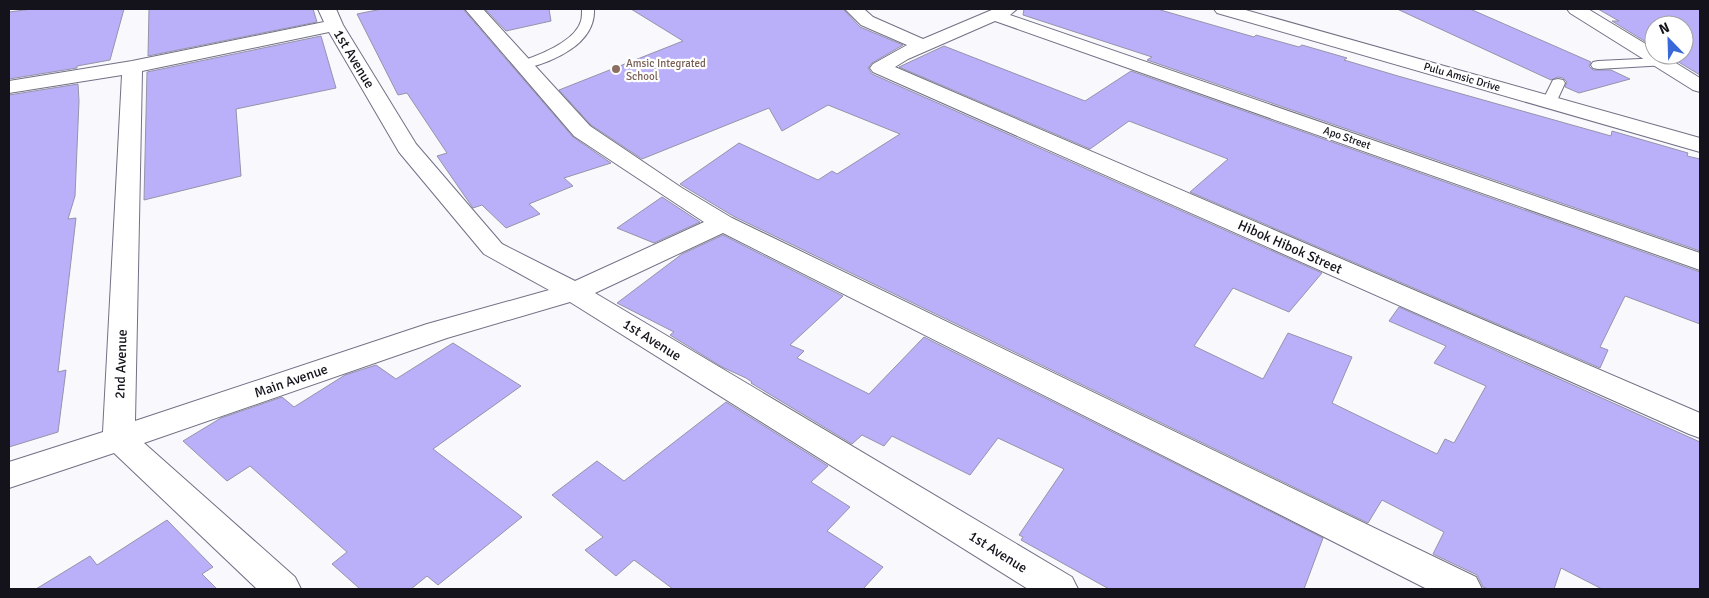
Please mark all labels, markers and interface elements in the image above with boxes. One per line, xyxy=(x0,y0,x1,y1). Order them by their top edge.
north arrow xyxy=(1644,15,1694,65)
text: N xyxy=(1656,19,1672,38)
street label: 1st Avenue xyxy=(330,27,378,91)
place label: Amsic Integrated School xyxy=(626,57,706,83)
street label: Pulu Amsic Drive xyxy=(1422,60,1502,94)
marker: Amsic Integrated School xyxy=(610,63,622,75)
street label: Apo Street xyxy=(1322,124,1373,152)
street label: Hibok Hibok Street xyxy=(1235,216,1345,278)
street label: 1st Avenue xyxy=(620,315,684,365)
street label: 2nd Avenue xyxy=(111,329,131,399)
street label: Main Avenue xyxy=(252,360,330,402)
street label: 1st Avenue xyxy=(966,527,1030,577)

